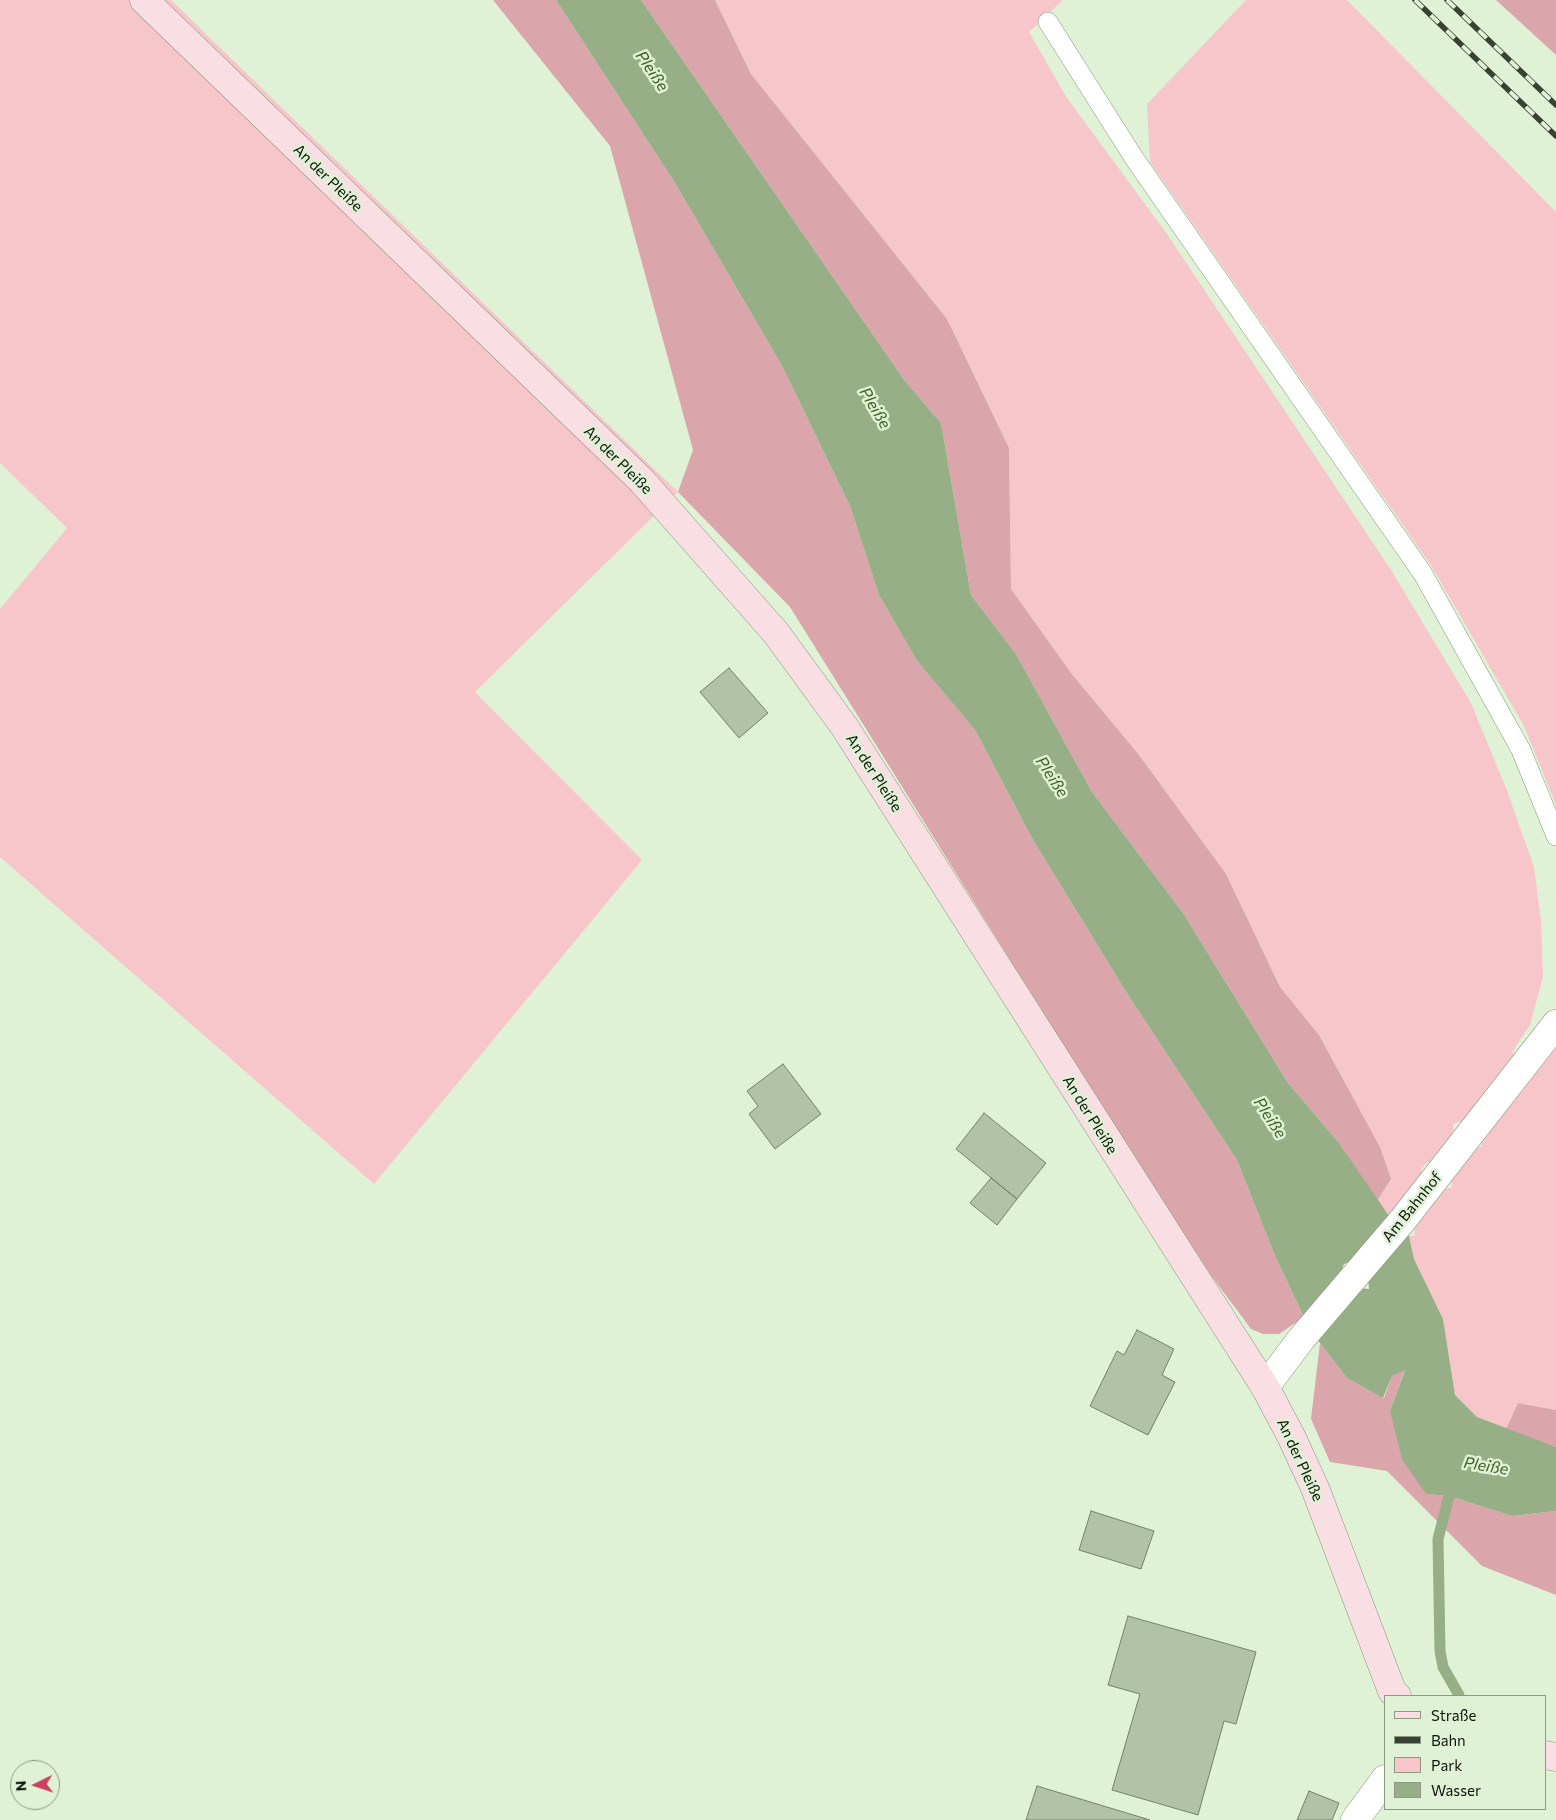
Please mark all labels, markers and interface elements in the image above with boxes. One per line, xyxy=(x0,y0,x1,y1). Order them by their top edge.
water label: Pleiße xyxy=(632,47,672,95)
street label: An der Pleiße xyxy=(290,141,366,215)
water label: Pleiße xyxy=(855,384,895,432)
street label: An der Pleiße xyxy=(580,422,656,498)
street label: An der Pleiße xyxy=(842,731,906,815)
water label: Pleiße xyxy=(1032,753,1072,801)
street label: An der Pleiße xyxy=(1059,1072,1121,1158)
water label: Pleiße xyxy=(1250,1094,1290,1142)
street label: Am Bahnhof xyxy=(1378,1169,1446,1245)
street label: An der Pleiße xyxy=(1273,1416,1327,1504)
water label: Pleiße xyxy=(1462,1453,1510,1479)
legend xyxy=(1384,1695,1546,1810)
text: Straße xyxy=(1431,1706,1477,1724)
text: Bahn xyxy=(1431,1731,1466,1749)
text: Park xyxy=(1431,1756,1462,1774)
north arrow xyxy=(10,1760,60,1810)
text: N xyxy=(12,1780,29,1792)
text: Wasser xyxy=(1431,1781,1481,1799)

